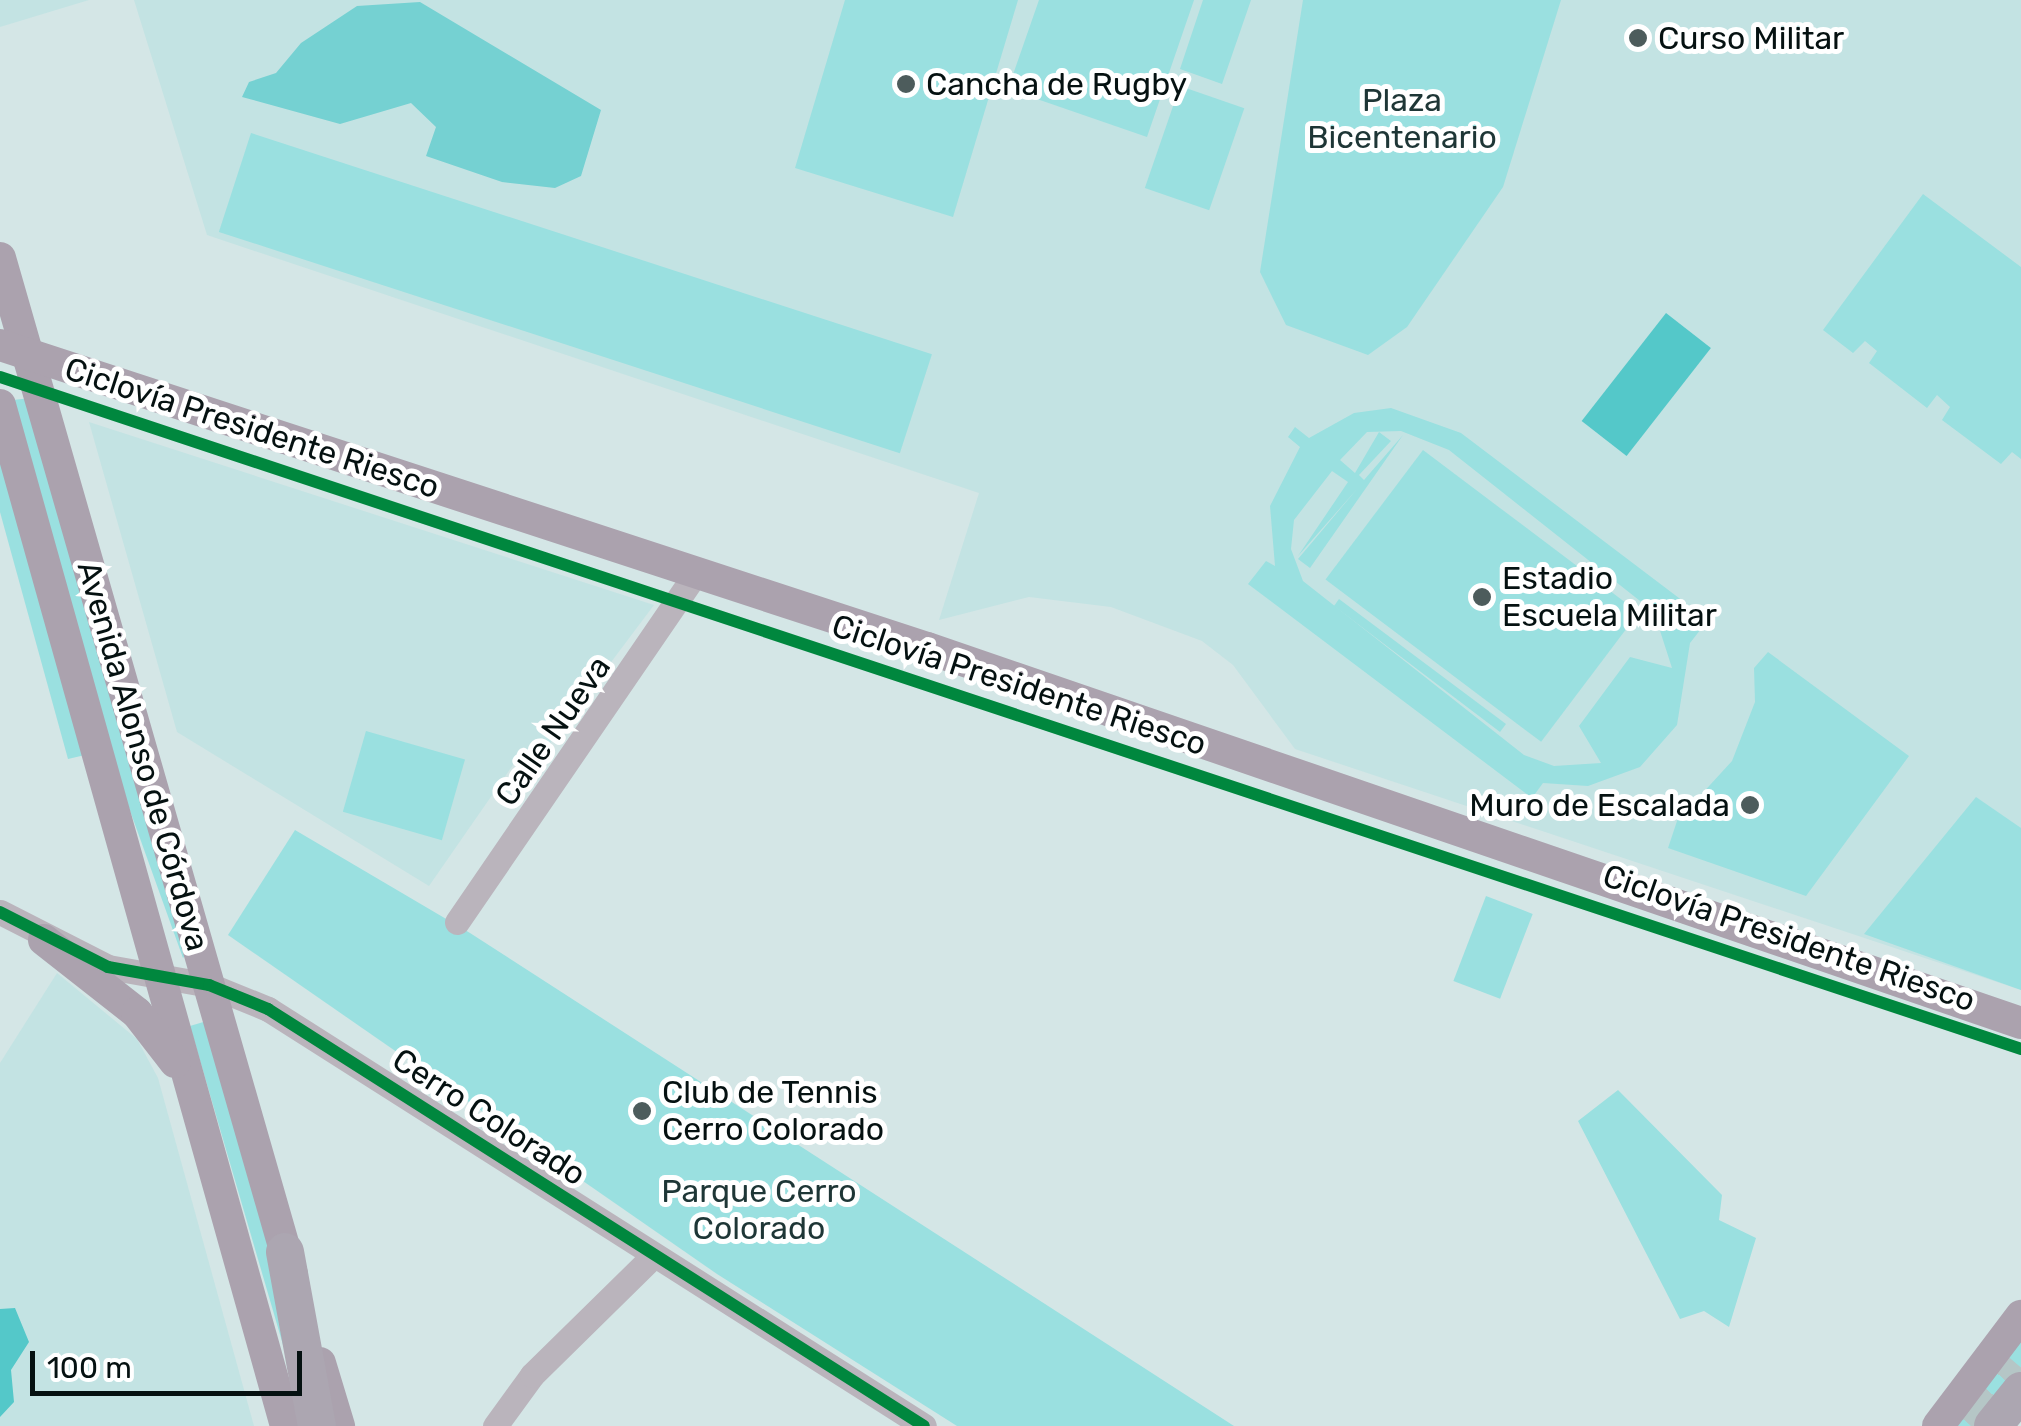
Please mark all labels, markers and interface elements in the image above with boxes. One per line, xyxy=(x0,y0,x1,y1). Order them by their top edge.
place label: Curso Militar xyxy=(1658,19,1844,57)
marker: Curso Militar xyxy=(1627,27,1649,49)
place label: Cancha de Rugby xyxy=(926,65,1187,103)
marker: Cancha de Rugby xyxy=(895,73,917,95)
park label: Plaza Bicentenario xyxy=(1307,82,1497,157)
street label: Ciclovía Presidente Riesco xyxy=(60,349,444,507)
street label: Avenida Alonso de Córdova xyxy=(69,556,217,956)
place label: Estadio Escuela Militar xyxy=(1502,560,1717,635)
marker: Estadio Escuela Militar xyxy=(1471,586,1493,608)
street label: Ciclovía Presidente Riesco xyxy=(827,606,1211,764)
street label: Calle Nueva xyxy=(487,649,619,813)
place label: Muro de Escalada xyxy=(1469,786,1730,824)
marker: Muro de Escalada xyxy=(1739,794,1761,816)
street label: Ciclovía Presidente Riesco xyxy=(1598,856,1980,1020)
street label: Cerro Colorado xyxy=(385,1040,593,1194)
place label: Club de Tennis Cerro Colorado xyxy=(662,1074,884,1149)
marker: Club de Tennis Cerro Colorado xyxy=(631,1100,653,1122)
park label: Parque Cerro Colorado xyxy=(661,1173,857,1248)
scale bar xyxy=(35,1331,308,1393)
text: 100 m xyxy=(47,1350,132,1386)

